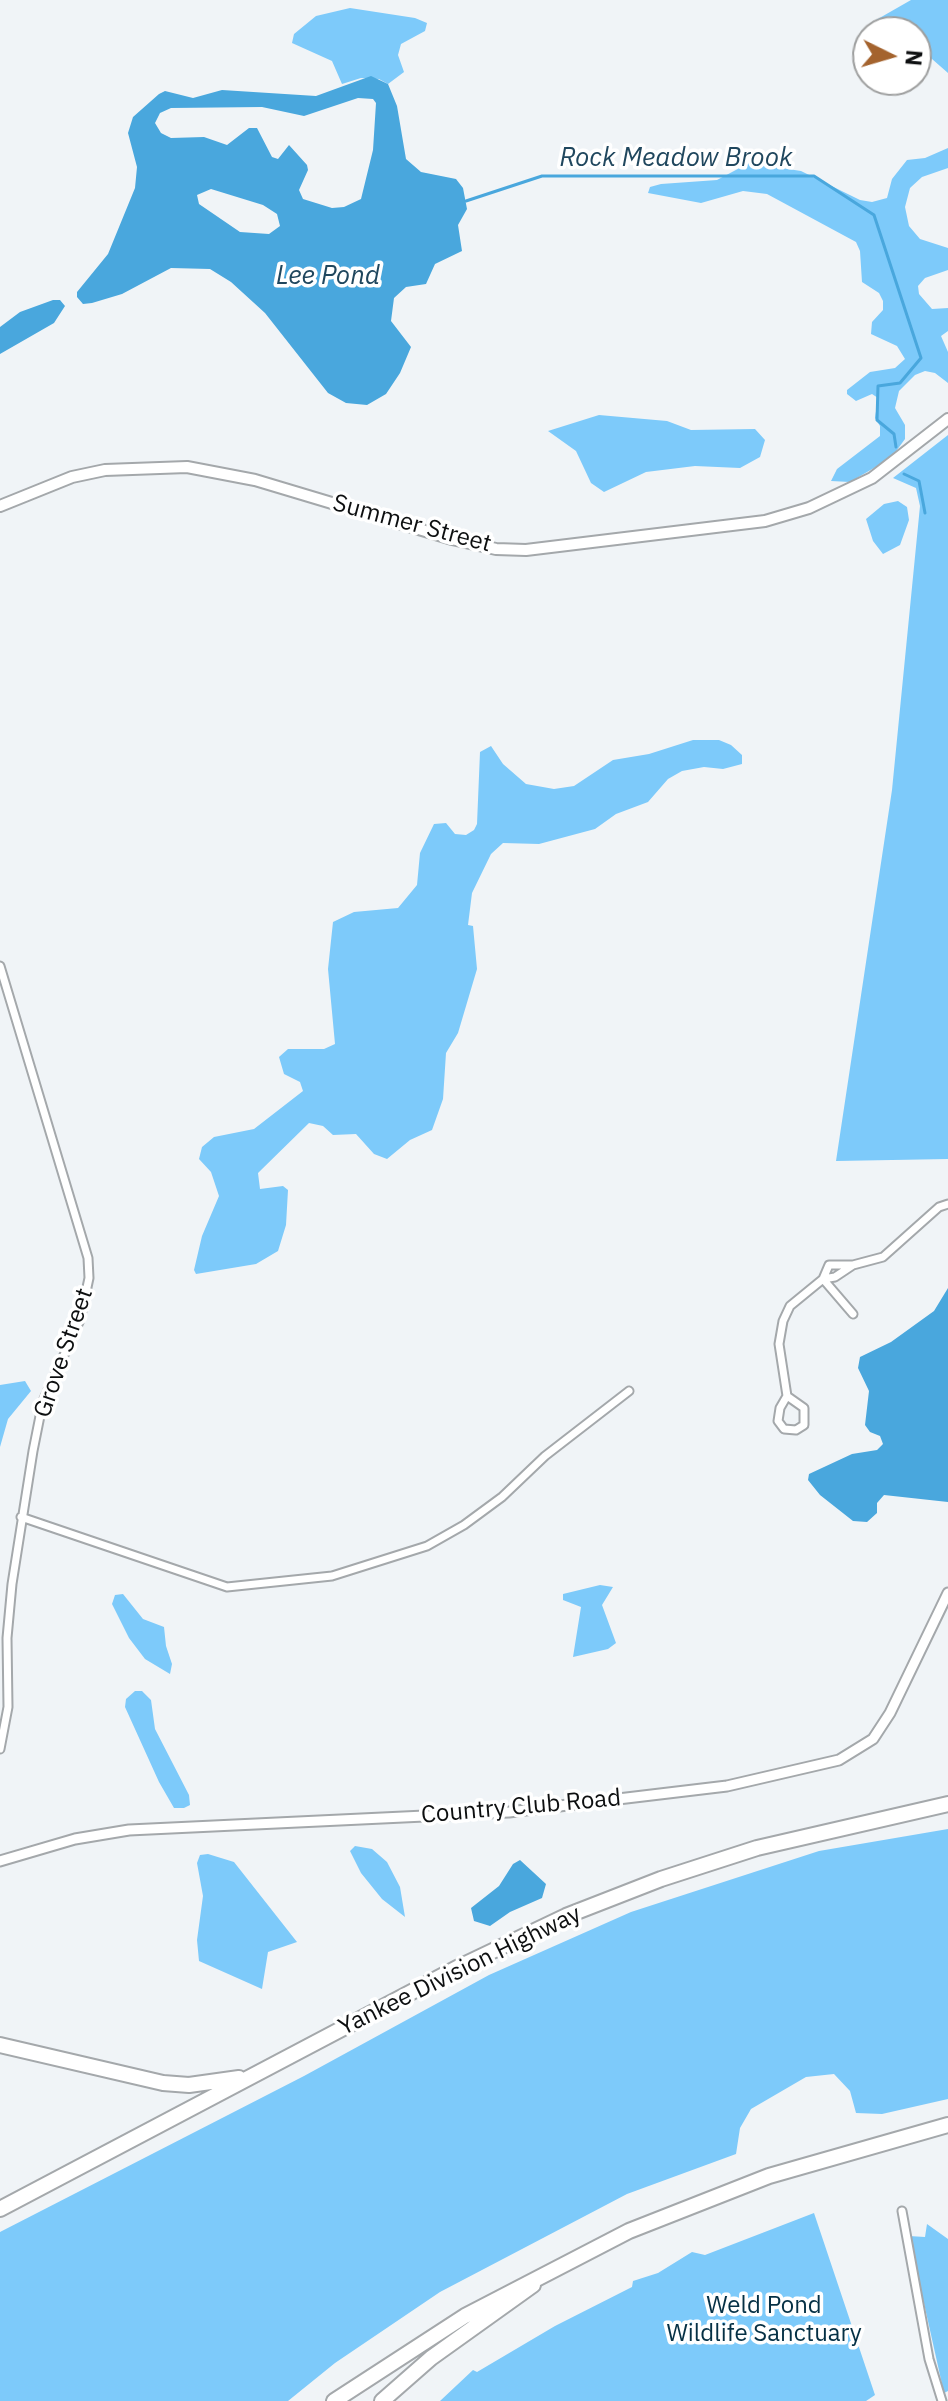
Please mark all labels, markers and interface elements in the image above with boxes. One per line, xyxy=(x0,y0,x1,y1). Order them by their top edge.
north arrow xyxy=(852,16,932,96)
text: N xyxy=(899,49,930,67)
water label: Rock Meadow Brook xyxy=(560,142,792,174)
water label: Lee Pond xyxy=(276,260,380,292)
street label: Summer Street xyxy=(330,489,494,559)
street label: Grove Street xyxy=(28,1285,100,1421)
street label: Country Club Road xyxy=(420,1784,622,1830)
street label: Yankee Division Highway xyxy=(334,1900,586,2042)
park label: Weld Pond Wildlife Sanctuary xyxy=(666,2292,862,2348)

